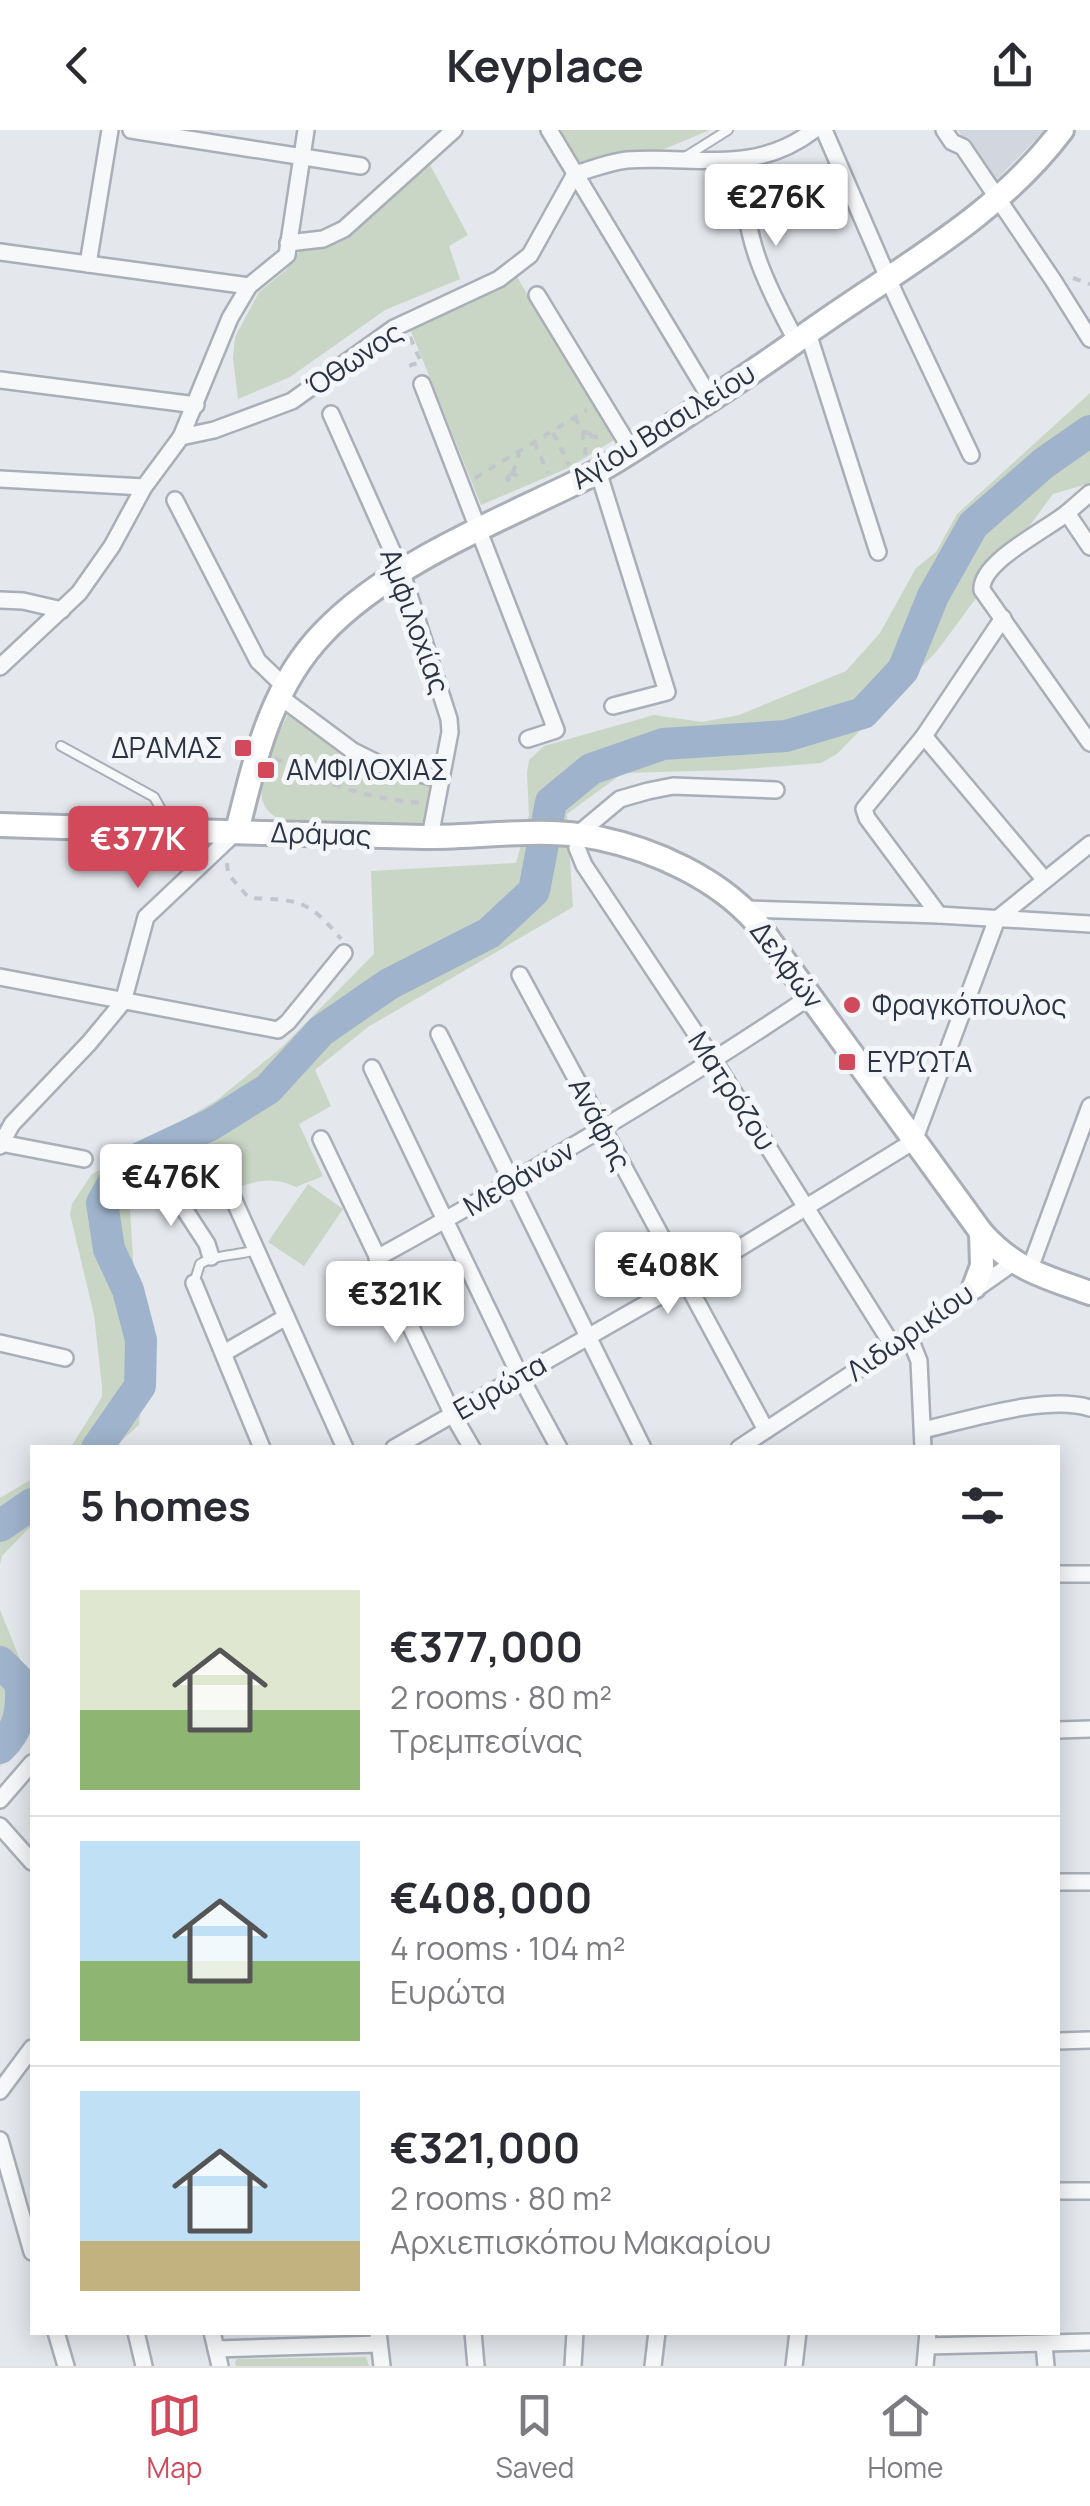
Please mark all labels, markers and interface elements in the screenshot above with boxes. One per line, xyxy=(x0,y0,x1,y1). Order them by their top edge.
text: Keyplace xyxy=(446,34,644,96)
icon: back xyxy=(50,38,105,93)
icon: share xyxy=(985,38,1040,93)
pin: €276K xyxy=(706,164,846,249)
text: €276K xyxy=(727,174,825,218)
street label: Όθωνος xyxy=(298,312,409,404)
street label: Αγίου Βασιλείου xyxy=(563,353,762,497)
street label: Αμφιλοχίας xyxy=(372,543,460,698)
place label: ΔΡΑΜΑΣ xyxy=(111,728,223,766)
marker: ΔΡΑΜΑΣ xyxy=(232,737,254,759)
place label: ΑΜΦΙΛΟΧΙΑΣ xyxy=(286,750,448,788)
marker: ΑΜΦΙΛΟΧΙΑΣ xyxy=(255,759,277,781)
pin: €377K xyxy=(68,806,208,891)
street label: Δράμας xyxy=(270,812,372,854)
text: €377K xyxy=(90,816,186,860)
street label: Δελφών xyxy=(742,913,833,1016)
place label: Φραγκόπουλος xyxy=(872,985,1067,1023)
marker: Φραγκόπουλος xyxy=(841,994,863,1016)
street label: Ματρόζου xyxy=(680,1024,785,1157)
place label: ΕΥΡΏΤΑ xyxy=(867,1042,972,1080)
marker: ΕΥΡΏΤΑ xyxy=(836,1051,858,1073)
street label: Ανάφης xyxy=(561,1070,641,1177)
street label: Μεθάνων xyxy=(456,1130,581,1224)
pin: €476K xyxy=(101,1144,241,1229)
text: €476K xyxy=(122,1154,220,1198)
pin: €408K xyxy=(598,1232,738,1317)
text: €408K xyxy=(617,1242,719,1286)
pin: €321K xyxy=(325,1261,465,1346)
text: €321K xyxy=(348,1271,442,1315)
street label: Λιδωρικίου xyxy=(838,1273,980,1389)
street label: Ευρώτα xyxy=(446,1344,553,1428)
text: 5 homes xyxy=(80,1476,251,1534)
icon: filters xyxy=(955,1478,1010,1533)
text: €377,000 xyxy=(390,1617,583,1675)
icon: home xyxy=(160,1630,280,1750)
text: 2 rooms · 80 m² xyxy=(390,1675,612,1719)
text: Τρεμπεσίνας xyxy=(390,1719,583,1763)
text: €408,000 xyxy=(390,1868,592,1926)
icon: home xyxy=(160,1881,280,2001)
text: 4 rooms · 104 m² xyxy=(390,1926,626,1970)
text: Ευρώτα xyxy=(390,1970,506,2014)
text: €321,000 xyxy=(390,2118,580,2176)
icon: home xyxy=(160,2131,280,2251)
text: 2 rooms · 80 m² xyxy=(390,2176,612,2220)
text: Αρχιεπισκόπου Μακαρίου xyxy=(390,2220,771,2264)
tab: Map xyxy=(147,2388,202,2486)
tab: Saved xyxy=(496,2388,574,2486)
tab: Home xyxy=(868,2388,943,2486)

